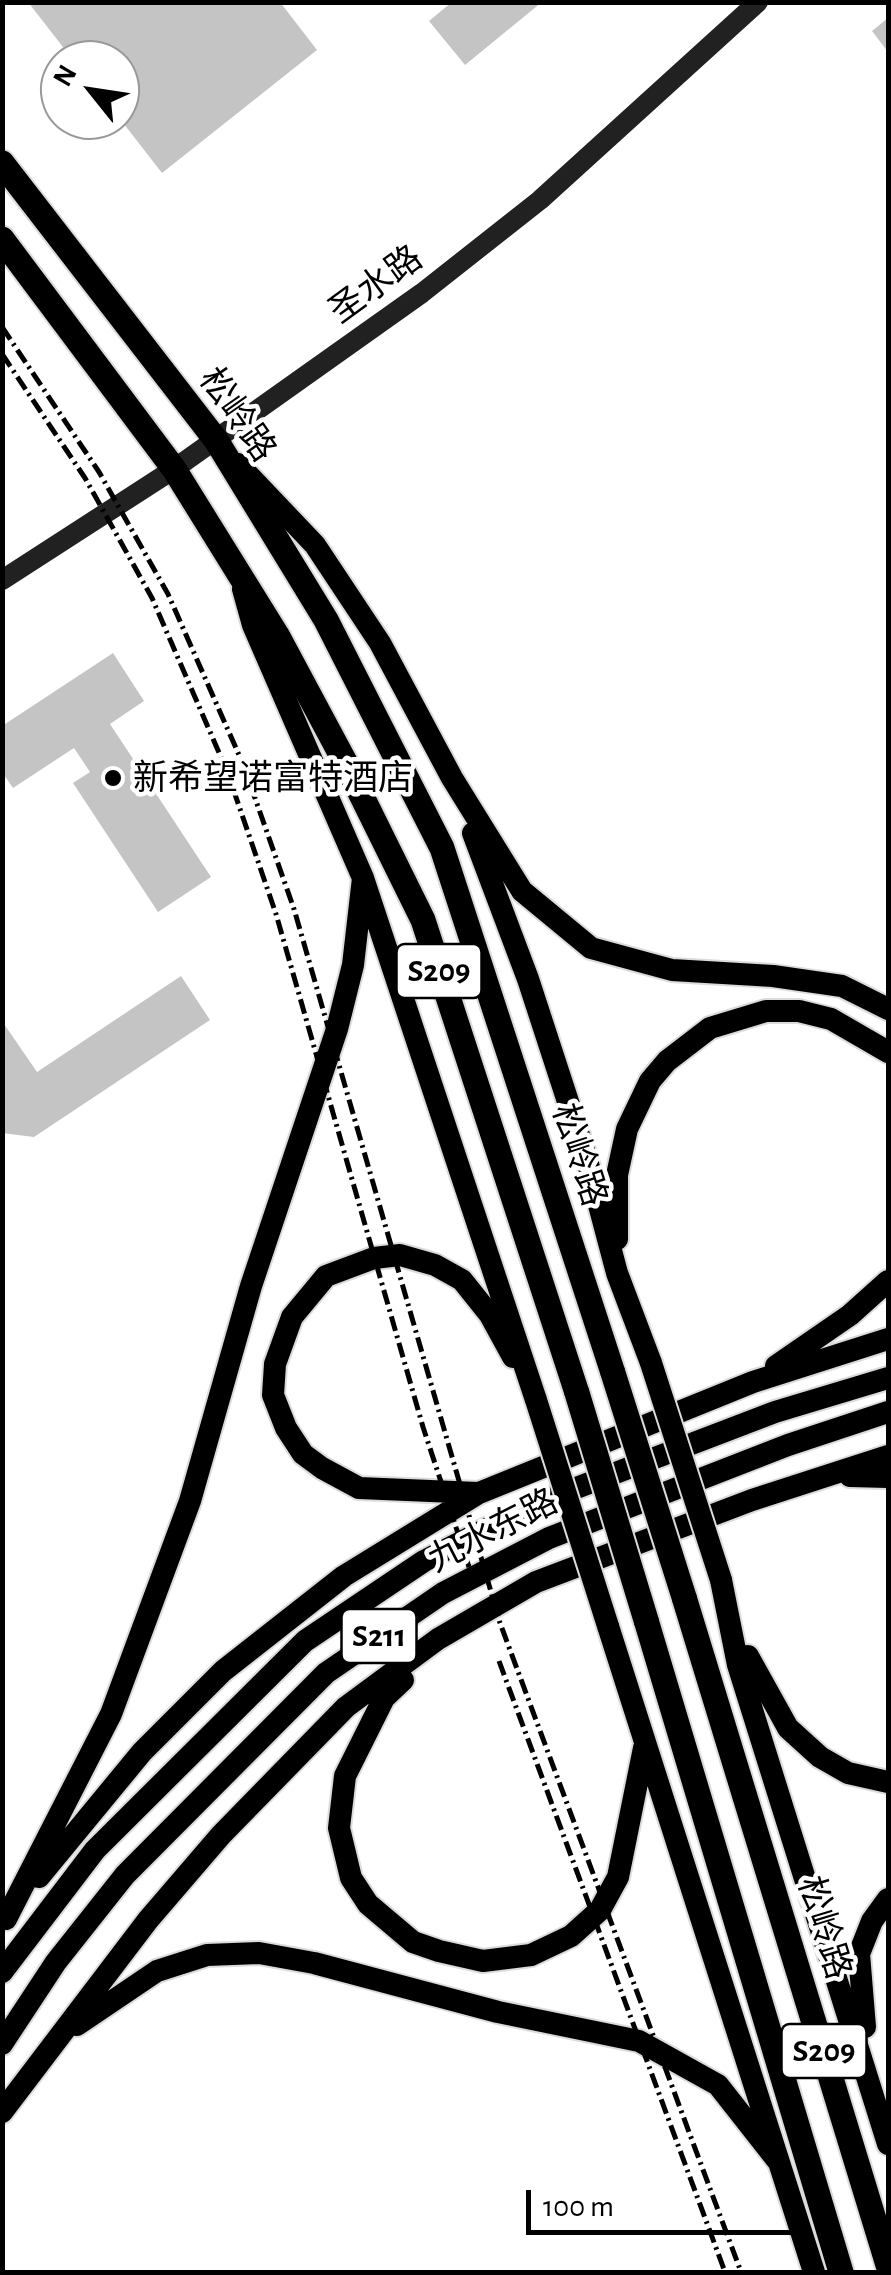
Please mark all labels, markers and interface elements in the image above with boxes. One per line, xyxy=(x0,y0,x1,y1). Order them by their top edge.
north arrow xyxy=(40,40,140,140)
text: N xyxy=(49,61,83,91)
street label: 圣水路 xyxy=(321,237,431,333)
street label: 松岭路 xyxy=(190,360,284,470)
place label: 新希望诺富特酒店 xyxy=(133,757,413,799)
marker: 新希望诺富特酒店 xyxy=(102,767,124,789)
road number: S209 xyxy=(396,944,482,998)
street label: 松岭路 xyxy=(543,1099,615,1211)
street label: 九水东路 xyxy=(421,1481,565,1581)
road number: S211 xyxy=(342,1609,416,1663)
street label: 松岭路 xyxy=(789,1872,859,1984)
road number: S209 xyxy=(782,2024,866,2078)
scale bar xyxy=(531,2170,801,2232)
text: 100 m xyxy=(543,2192,614,2222)

